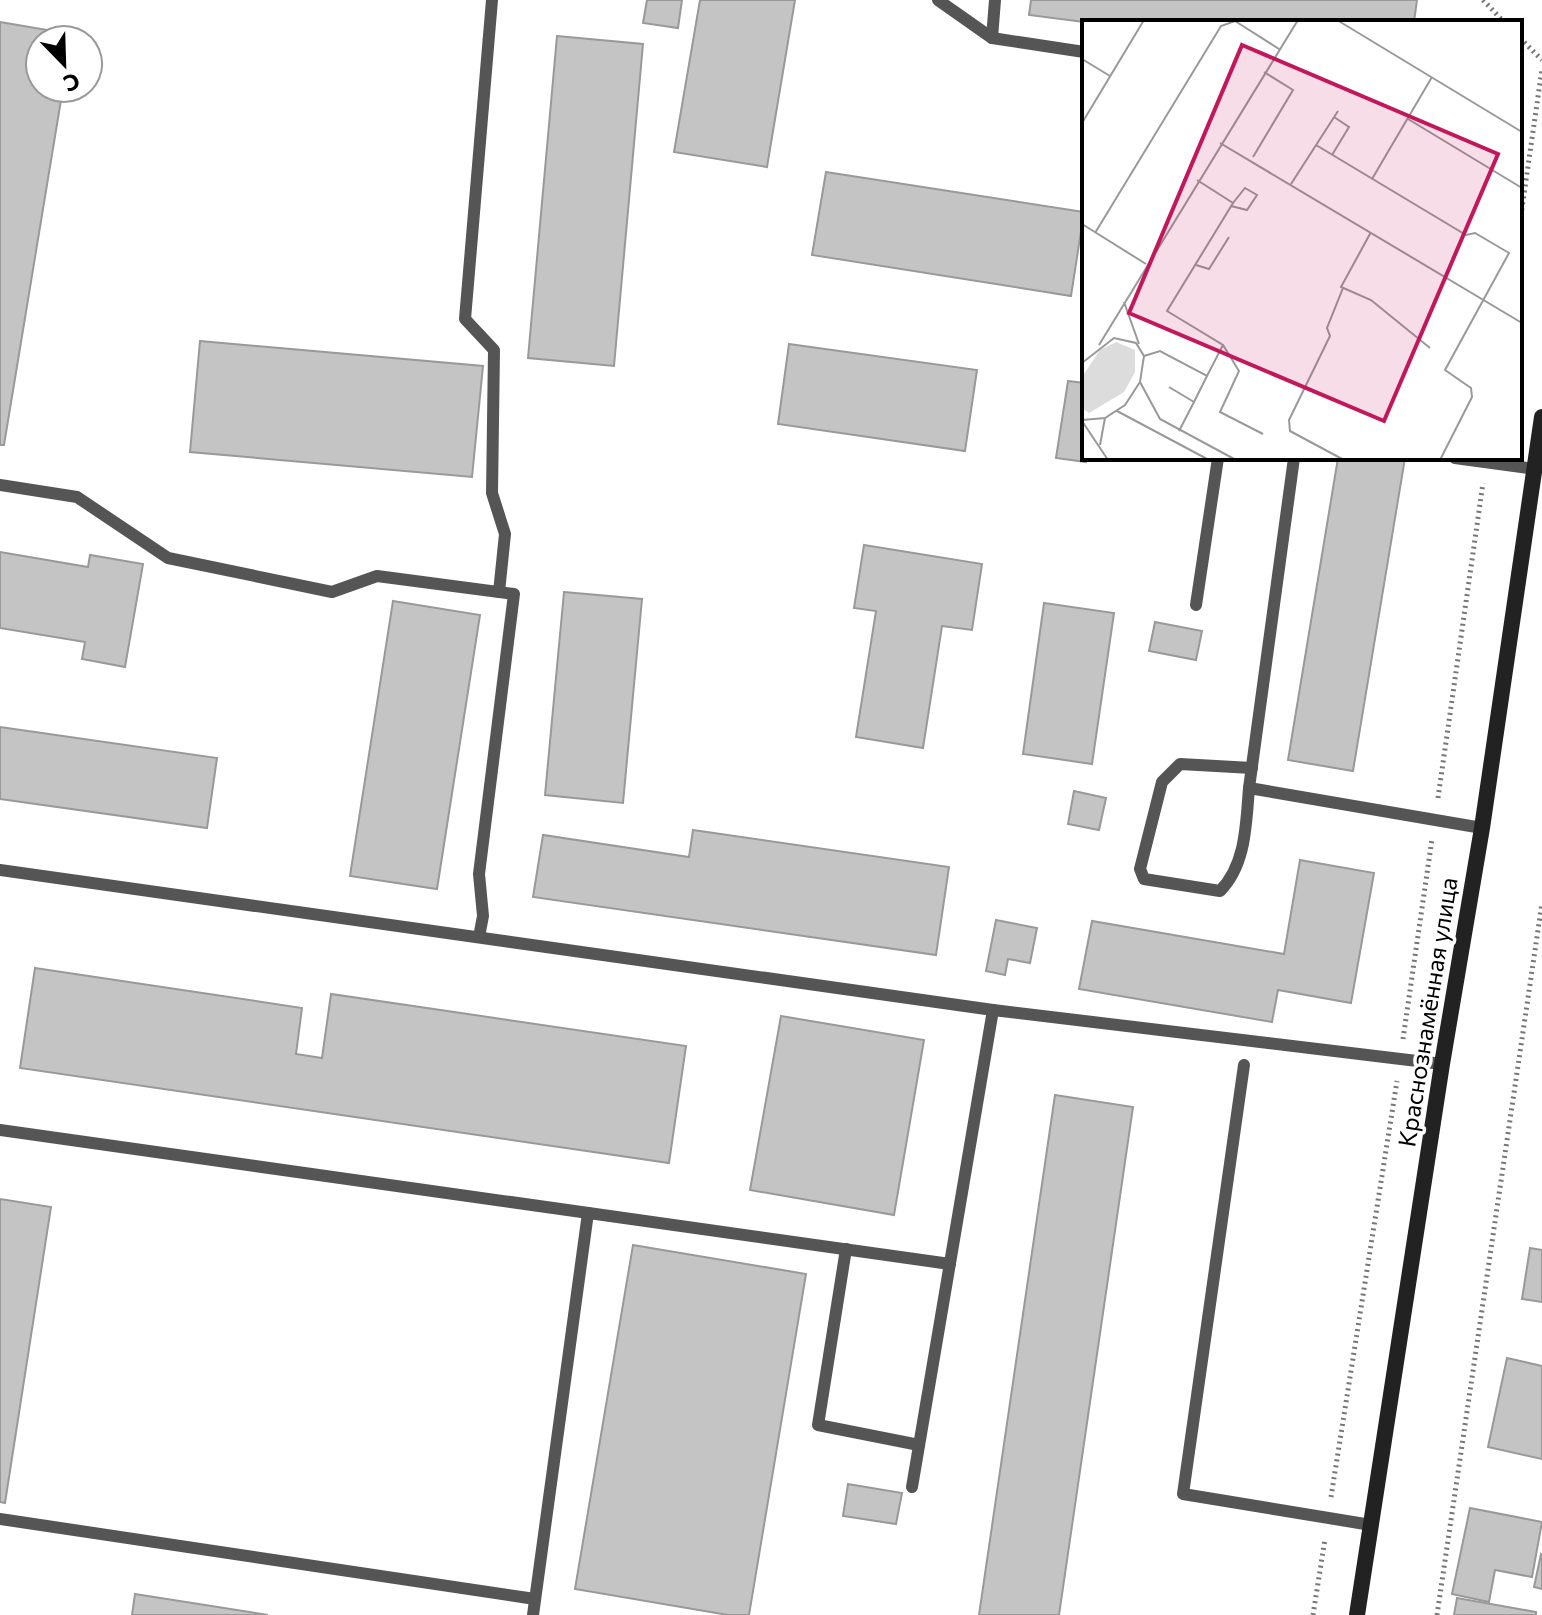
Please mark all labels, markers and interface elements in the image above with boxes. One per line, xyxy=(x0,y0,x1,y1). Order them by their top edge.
inset map xyxy=(1082,20,1522,460)
north arrow xyxy=(24,24,104,104)
text: С xyxy=(60,68,84,98)
street label: Краснознамённая улица xyxy=(1391,875,1463,1149)

